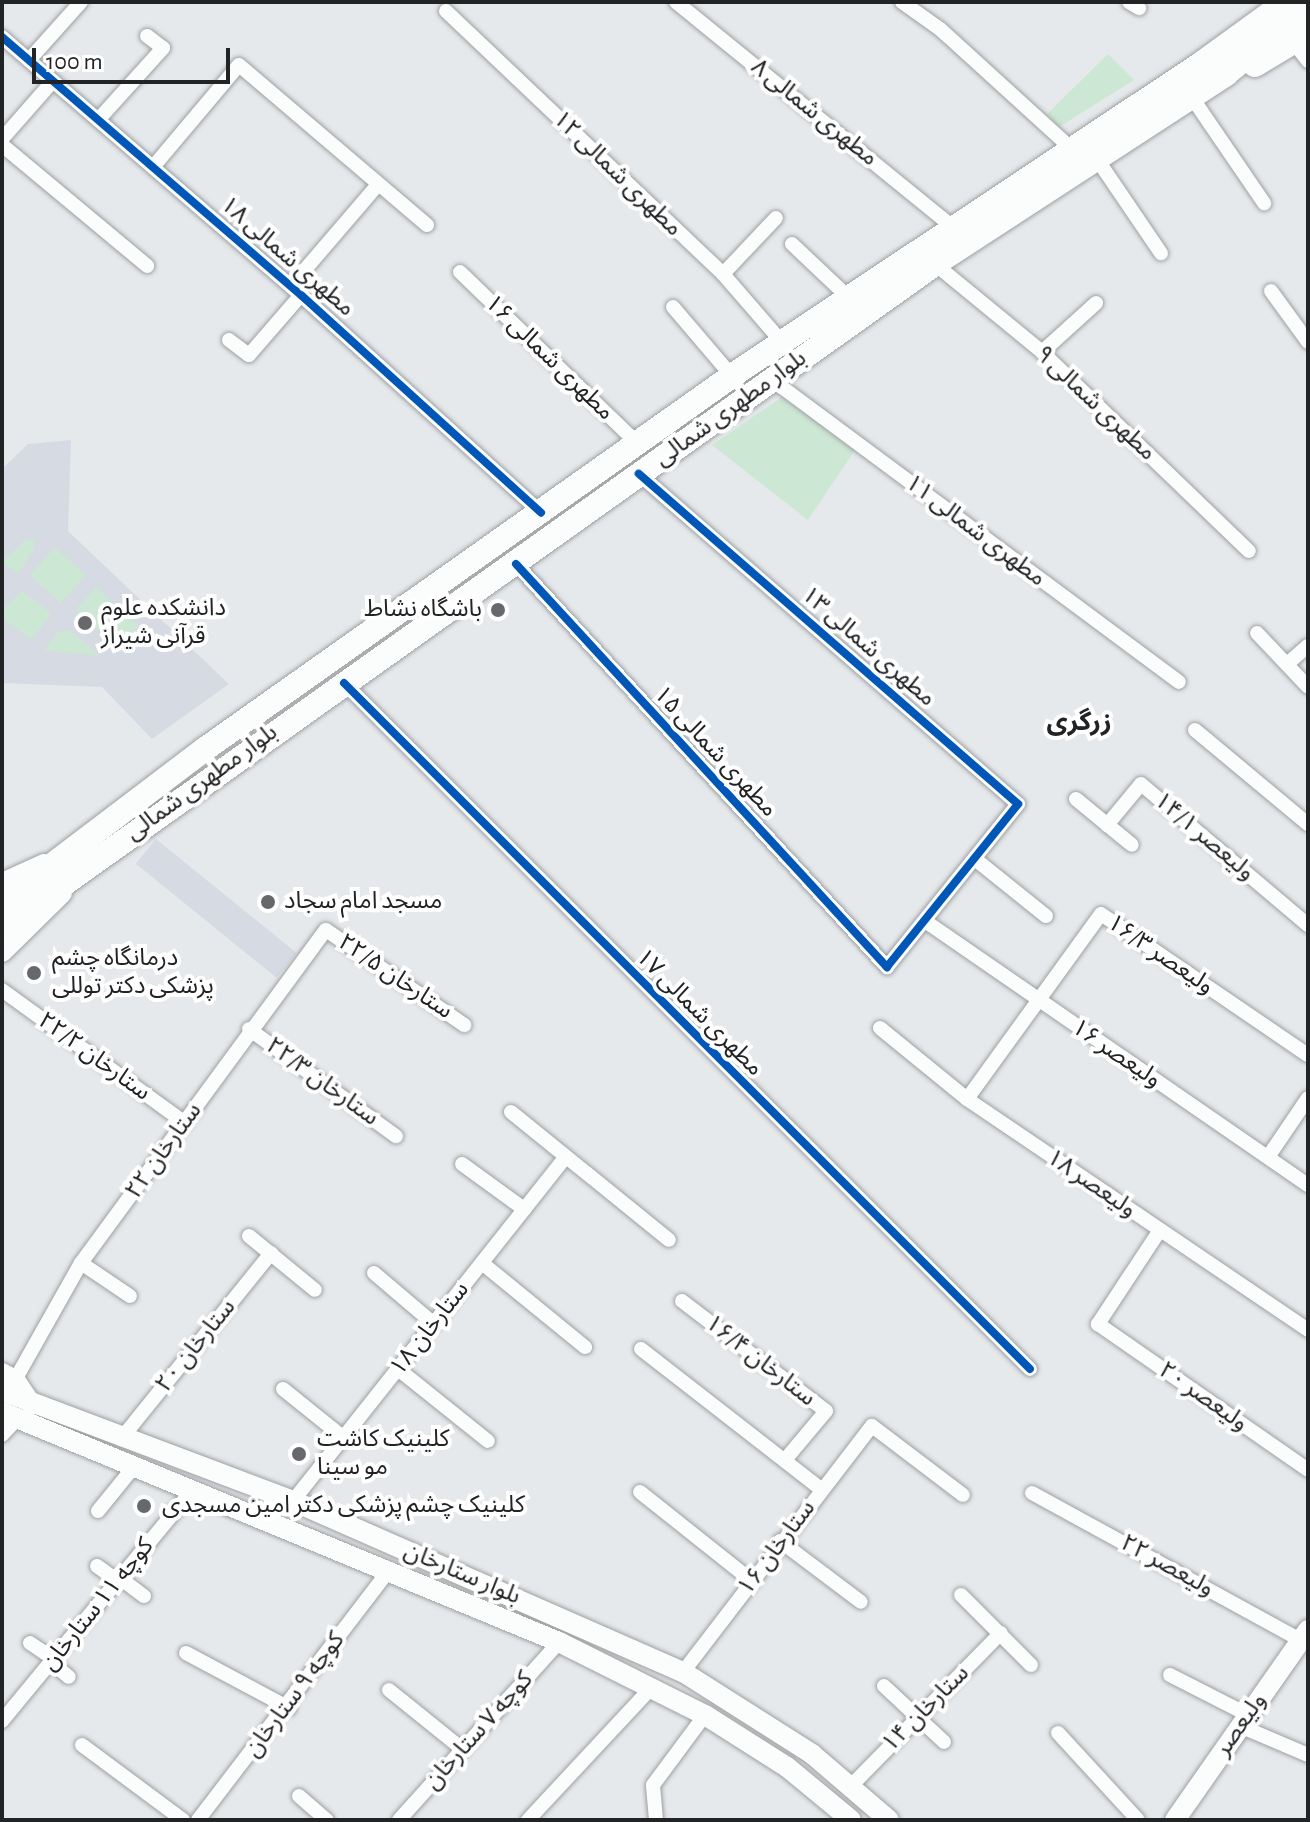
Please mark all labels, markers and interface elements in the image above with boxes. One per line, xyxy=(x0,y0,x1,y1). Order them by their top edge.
scale bar xyxy=(36,32,234,82)
text: 100 m xyxy=(46,50,103,74)
street label: ۸ مطهری شمالی xyxy=(745,53,883,173)
street label: ۱۲ مطهری شمالی xyxy=(546,105,688,243)
street label: ۱۸ مطهری شمالی xyxy=(214,191,360,323)
street label: ۱۶ مطهری شمالی xyxy=(478,289,620,427)
street label: ۹ مطهری شمالی xyxy=(1029,341,1161,467)
street label: بلوار مطهرى شمالى xyxy=(650,344,812,474)
street label: ۱۱ مطهری شمالی xyxy=(899,469,1051,593)
street label: ۱۳ مطهری شمالی xyxy=(795,581,941,713)
place label: دانشکده علوم قرآنی شیراز xyxy=(101,595,226,651)
place label: باشگاه نشاط xyxy=(364,596,482,624)
marker: باشگاه نشاط xyxy=(489,601,507,619)
marker: دانشکده علوم قرآنی شیراز xyxy=(76,614,94,632)
street label: ۱۵ مطهری شمالی xyxy=(647,681,783,823)
district label: زرگری xyxy=(1046,707,1112,739)
street label: بلوار مطهرى شمالى xyxy=(121,718,283,848)
street label: ۱۴/۱ ولیعصر xyxy=(1148,787,1260,887)
place label: مسجد امام سجاد xyxy=(284,888,442,916)
marker: مسجد امام سجاد xyxy=(259,893,277,911)
street label: ۱۶/۳ ولیعصر xyxy=(1101,909,1219,1001)
street label: ۲۲/۵ ستارخان xyxy=(332,928,458,1026)
street label: ۱۷ مطهری شمالی xyxy=(629,943,769,1083)
place label: درمانگاه چشم پزشكی دكتر توللی xyxy=(52,945,214,1001)
marker: درمانگاه چشم پزشكی دكتر توللی xyxy=(23,962,45,984)
street label: ۲۲/۲ ستارخان xyxy=(32,1006,156,1108)
street label: ۱۶ ولیعصر xyxy=(1066,1014,1166,1094)
street label: ۲۲/۳ ستارخان xyxy=(260,1031,384,1133)
street label: ۲۲ ستارخان xyxy=(120,1097,208,1205)
street label: ۱۸ ولیعصر xyxy=(1041,1144,1141,1224)
street label: ۱۸ ستارخان xyxy=(384,1276,476,1382)
street label: ۲۰ ستارخان xyxy=(150,1294,242,1398)
street label: ۱۶/۴ ستارخان xyxy=(699,1309,821,1413)
street label: ۲۰ ولیعصر xyxy=(1153,1356,1253,1438)
place label: کلینیک کاشت مو سینا xyxy=(317,1426,450,1482)
marker: کلینیک کاشت مو سینا xyxy=(288,1443,310,1465)
place label: کلینیک چشم پزشکی دکتر امین مسجدی xyxy=(162,1492,525,1520)
marker: کلینیک چشم پزشکی دکتر امین مسجدی xyxy=(133,1495,155,1517)
street label: ۱۶ ستارخان xyxy=(732,1495,822,1601)
street label: ۲۲ ولیعصر xyxy=(1115,1529,1219,1603)
street label: کوچه ۱۱ ستارخان xyxy=(36,1533,160,1677)
street label: بلوار ستارخان xyxy=(399,1537,525,1611)
street label: کوچه ۹ ستارخان xyxy=(239,1627,351,1763)
street label: ۱۴ ستارخان xyxy=(876,1659,976,1759)
street label: کوچه ۷ ستارخان xyxy=(419,1666,539,1796)
street label: ولیعصر xyxy=(1209,1688,1273,1762)

